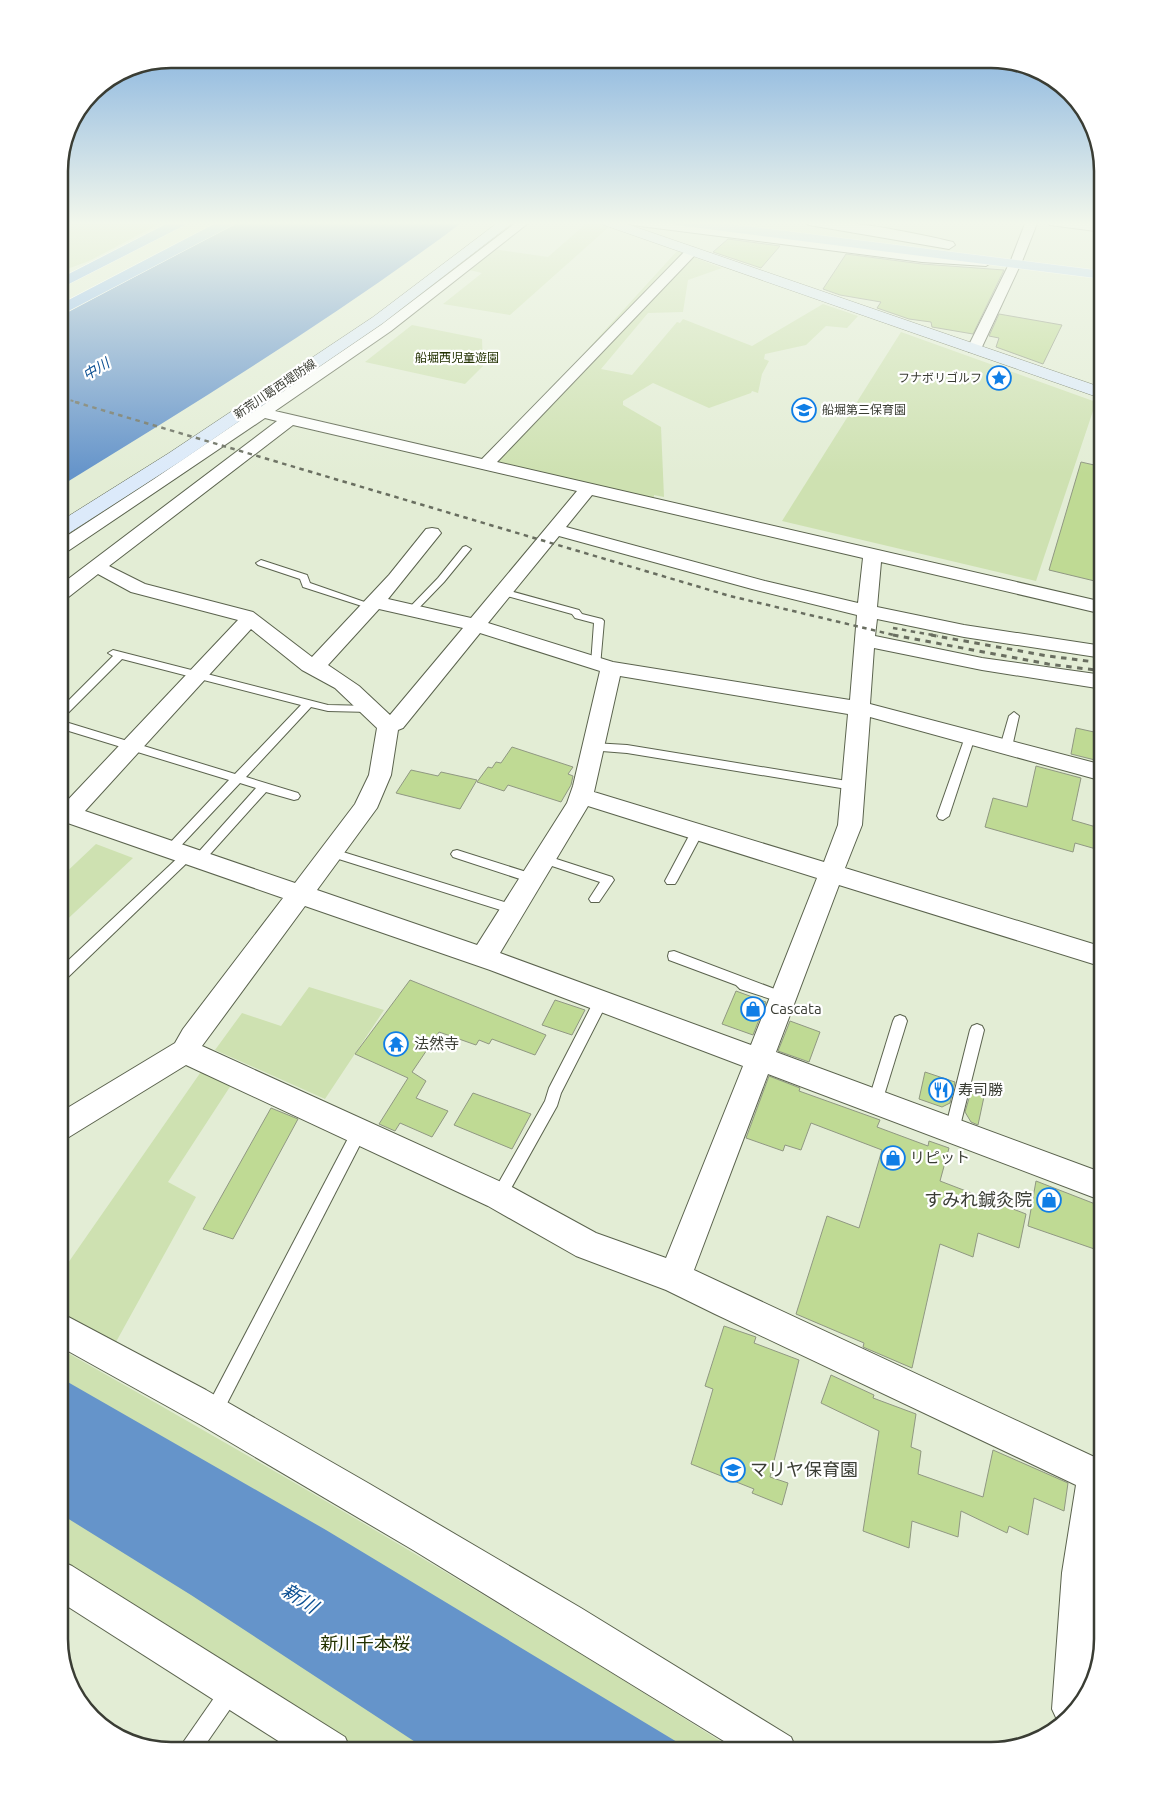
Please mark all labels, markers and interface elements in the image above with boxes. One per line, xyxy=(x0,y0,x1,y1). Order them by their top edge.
park label: 船堀西児童遊園 xyxy=(415,351,499,364)
water label: 中川 xyxy=(80,354,114,383)
street label: 新荒川葛西堤防線 xyxy=(231,356,318,421)
place icon: フナボリゴルフ xyxy=(986,365,1012,391)
place label: フナボリゴルフ xyxy=(898,371,982,384)
school or university icon: 船堀第三保育園 xyxy=(791,397,817,423)
place label: 船堀第三保育園 xyxy=(822,403,906,416)
shop icon: Cascata xyxy=(740,996,766,1022)
place label: Cascata xyxy=(770,1000,822,1017)
temple icon: 法然寺 xyxy=(383,1031,409,1057)
place label: 法然寺 xyxy=(414,1035,459,1052)
restaurant icon: 寿司勝 xyxy=(928,1077,954,1103)
place label: 寿司勝 xyxy=(958,1081,1003,1098)
shop icon: リピット xyxy=(880,1145,906,1171)
place label: リピット xyxy=(910,1149,970,1166)
shop icon: すみれ鍼灸院 xyxy=(1036,1187,1062,1213)
place label: すみれ鍼灸院 xyxy=(924,1189,1032,1209)
school or university icon: マリヤ保育園 xyxy=(720,1457,746,1483)
place label: マリヤ保育園 xyxy=(750,1459,858,1479)
water label: 新川 xyxy=(278,1579,324,1618)
park label: 新川千本桜 xyxy=(320,1633,410,1653)

